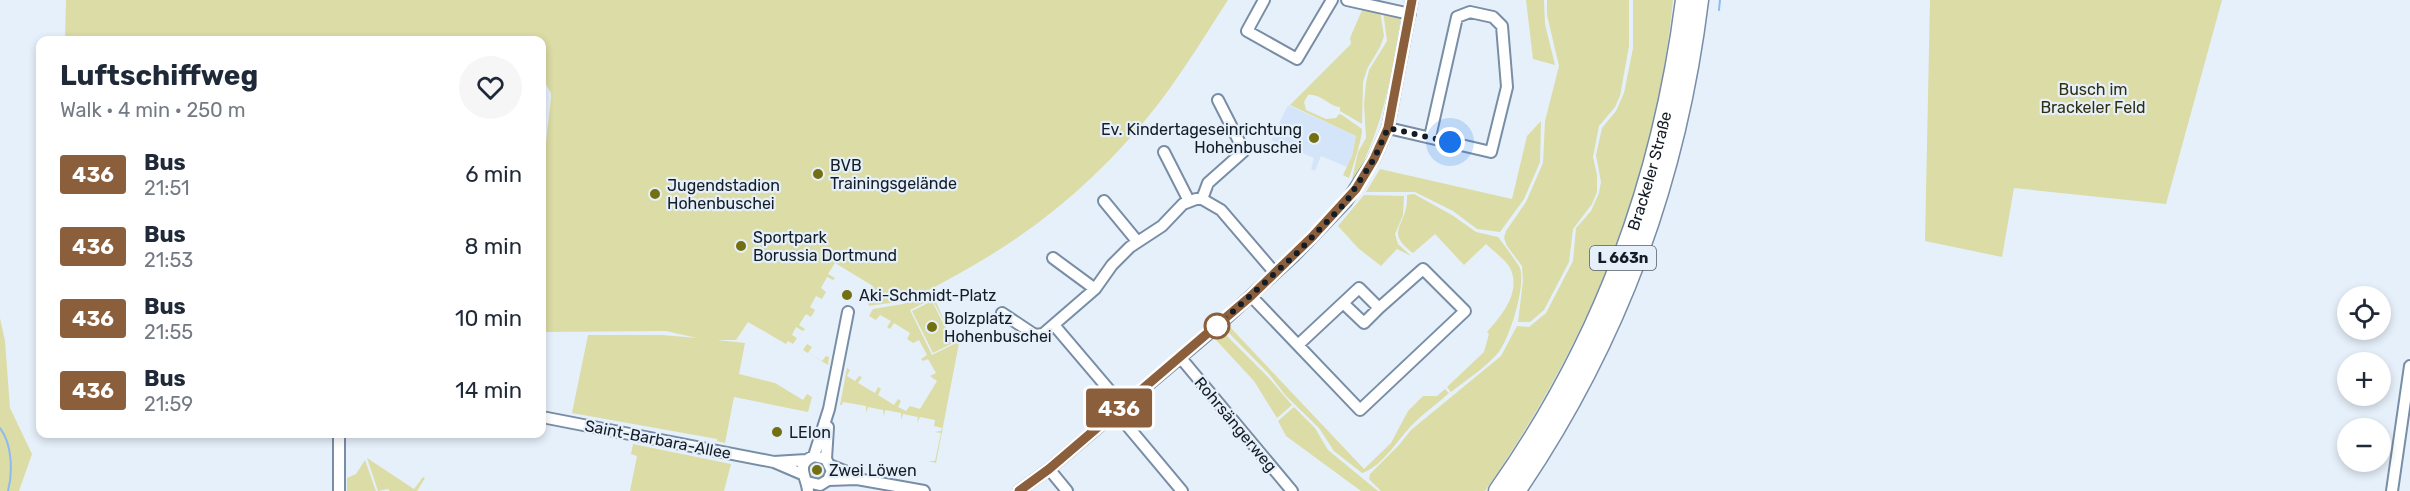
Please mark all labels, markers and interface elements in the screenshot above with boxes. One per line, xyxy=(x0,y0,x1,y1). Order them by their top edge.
button: heart xyxy=(459,56,522,119)
text: Luftschiffweg xyxy=(60,59,258,92)
park label: Busch im Brackeler Feld xyxy=(2040,80,2146,117)
text: Walk · 4 min · 250 m xyxy=(60,98,245,122)
street label: Brackeler Straße xyxy=(1624,110,1675,233)
place label: Ev. Kindertageseinrichtung Hohenbuschei xyxy=(1101,120,1302,157)
your location xyxy=(1435,127,1465,157)
marker: Ev. Kindertageseinrichtung Hohenbuschei xyxy=(1307,131,1321,145)
text: Bus xyxy=(144,149,186,176)
place label: BVB Trainingsgelände xyxy=(830,156,957,193)
text: 6 min xyxy=(465,161,522,188)
text: 436 xyxy=(72,162,114,187)
marker: BVB Trainingsgelände xyxy=(811,167,825,181)
text: 21:51 xyxy=(144,176,190,200)
place label: Jugendstadion Hohenbuschei xyxy=(667,176,780,213)
marker: Jugendstadion Hohenbuschei xyxy=(648,187,662,201)
text: Bus xyxy=(144,221,186,248)
place label: Sportpark Borussia Dortmund xyxy=(753,228,897,265)
text: 8 min xyxy=(464,233,522,260)
text: 436 xyxy=(72,234,114,259)
marker: Sportpark Borussia Dortmund xyxy=(734,239,748,253)
road number: L 663n xyxy=(1590,246,1656,270)
text: 21:53 xyxy=(144,248,193,272)
place label: Aki-Schmidt-Platz xyxy=(859,286,997,305)
map controls xyxy=(2337,286,2391,472)
button: locate xyxy=(2337,286,2391,340)
marker: Aki-Schmidt-Platz xyxy=(840,288,854,302)
text: Bus xyxy=(144,293,186,320)
text: 10 min xyxy=(455,305,522,332)
text: 436 xyxy=(72,306,114,331)
place label: Bolzplatz Hohenbuschei xyxy=(944,309,1052,346)
unlabelled marker xyxy=(1204,313,1230,339)
text: 21:55 xyxy=(144,320,193,344)
marker: Bolzplatz Hohenbuschei xyxy=(925,320,939,334)
button: + xyxy=(2337,352,2391,406)
text: Bus xyxy=(144,365,186,392)
street label: Rohrsängerweg xyxy=(1190,373,1281,476)
text: 14 min xyxy=(455,377,522,404)
text: 436 xyxy=(72,378,114,403)
line badge: 436 xyxy=(1084,388,1154,428)
text: 21:59 xyxy=(144,392,193,416)
text: 436 xyxy=(1098,396,1140,421)
street label: Saint-Barbara-Allee xyxy=(583,416,733,463)
button: − xyxy=(2337,418,2391,472)
place label: LEIon xyxy=(789,423,831,442)
marker: LEIon xyxy=(770,425,784,439)
place label: Zwei Löwen xyxy=(829,461,917,480)
marker: Zwei Löwen xyxy=(810,463,824,477)

